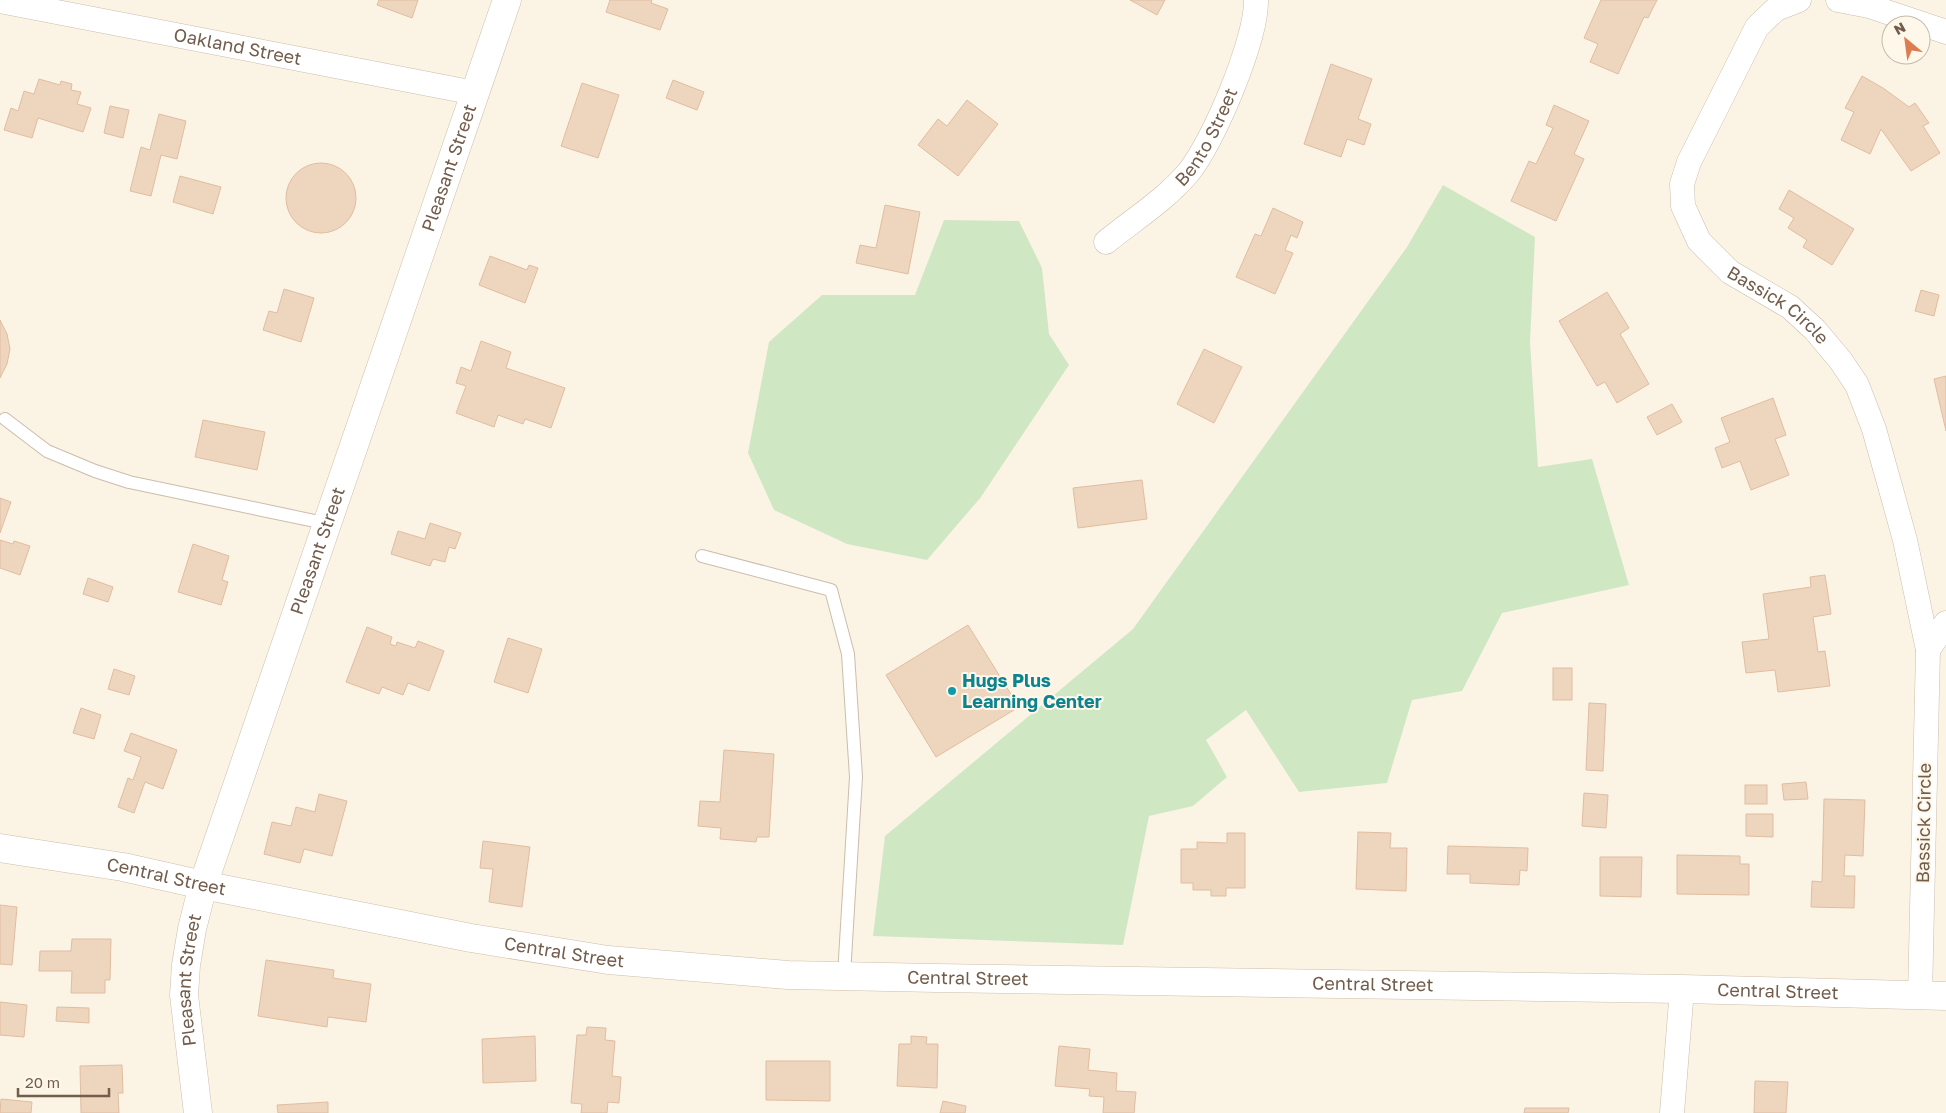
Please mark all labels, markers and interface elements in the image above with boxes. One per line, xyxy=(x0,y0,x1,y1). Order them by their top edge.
north arrow xyxy=(1881,15,1931,65)
text: N xyxy=(1891,18,1908,38)
street label: Oakland Street xyxy=(172,23,303,69)
street label: Bento Street xyxy=(1170,84,1241,190)
street label: Pleasant Street xyxy=(416,101,481,234)
street label: Bassick Circle xyxy=(1724,261,1834,348)
street label: Pleasant Street xyxy=(285,484,349,617)
place label: Hugs Plus Learning Center xyxy=(962,669,1102,712)
marker: Hugs Plus Learning Center xyxy=(946,685,958,697)
street label: Bassick Circle xyxy=(1911,763,1935,883)
street label: Central Street xyxy=(106,853,228,899)
street label: Pleasant Street xyxy=(172,911,205,1048)
street label: Central Street xyxy=(503,931,625,971)
street label: Central Street xyxy=(907,965,1029,989)
street label: Central Street xyxy=(1312,972,1434,995)
street label: Central Street xyxy=(1717,978,1839,1003)
scale bar xyxy=(18,1066,109,1098)
text: 20 m xyxy=(25,1073,60,1091)

